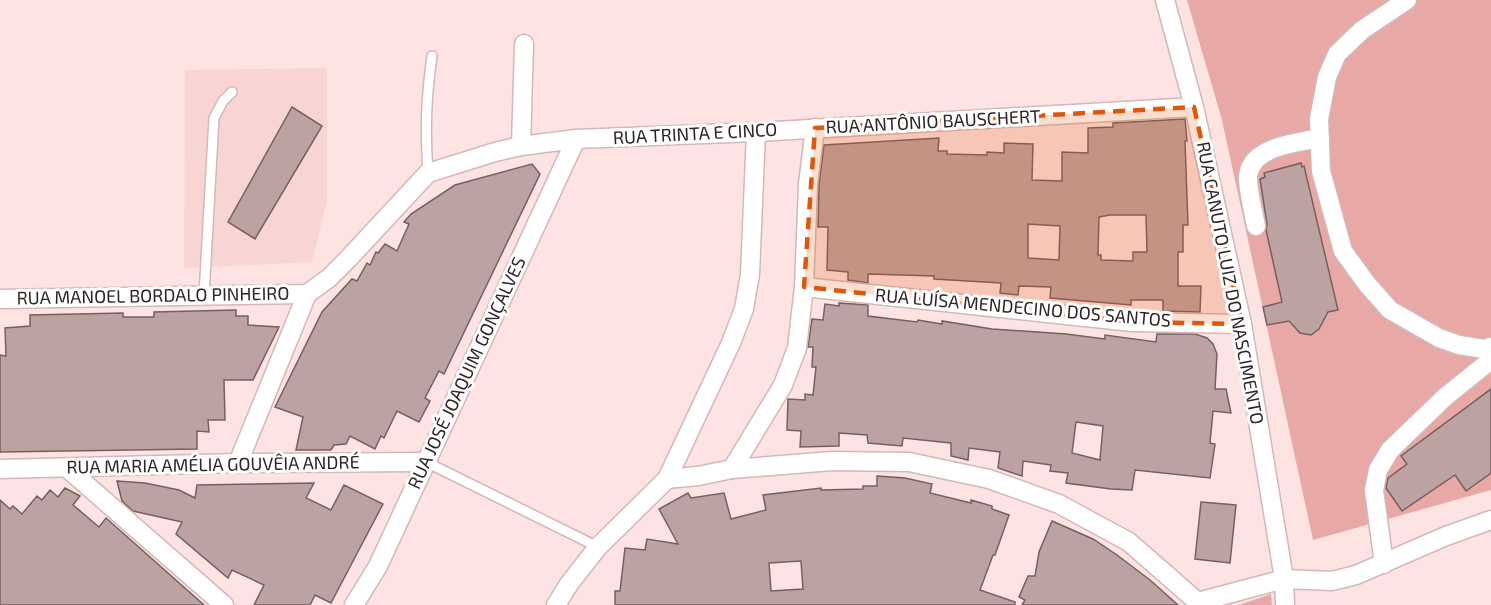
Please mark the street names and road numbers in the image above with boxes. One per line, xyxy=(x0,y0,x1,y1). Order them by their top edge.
street label: RUA ANTÔNIO BAUSCHERT xyxy=(825,104,1041,138)
street label: RUA TRINTA E CINCO xyxy=(612,118,778,148)
street label: RUA CANUTO LUIZ DO NASCIMENTO xyxy=(1193,139,1269,426)
street label: RUA JOSÉ JOAQUIM GONÇALVES xyxy=(403,253,531,493)
street label: RUA MANOEL BORDALO PINHEIRO xyxy=(16,282,290,308)
street label: RUA LUÍSA MENDECINO DOS SANTOS xyxy=(874,283,1172,331)
street label: RUA MARIA AMÉLIA GOUVÊIA ANDRÉ xyxy=(66,450,360,478)

